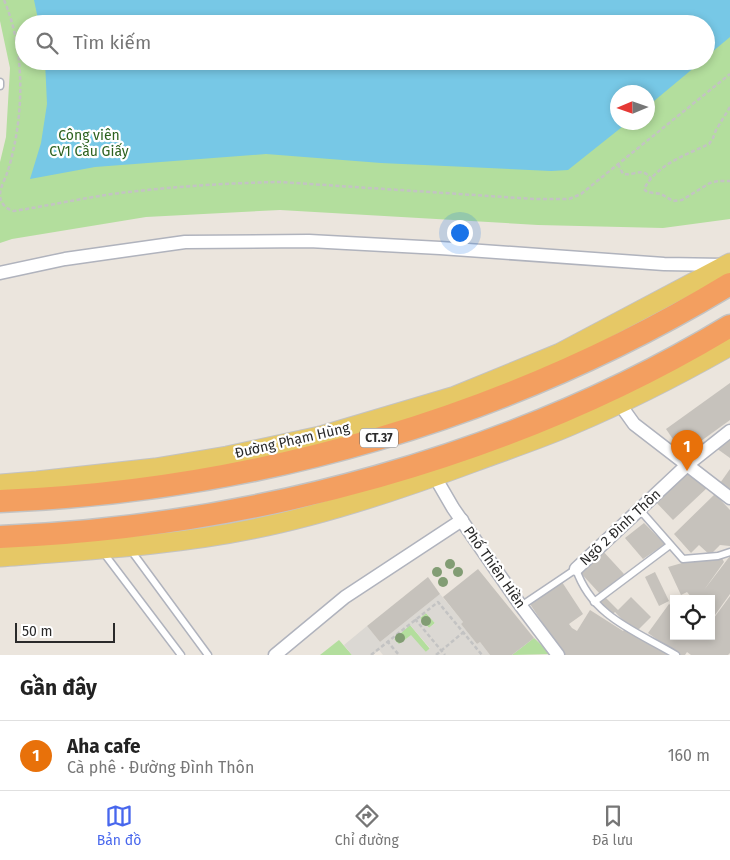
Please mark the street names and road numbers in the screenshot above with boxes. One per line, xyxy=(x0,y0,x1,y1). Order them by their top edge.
street label: Đường Phạm Hùng xyxy=(233,419,352,462)
road number: CT.37 xyxy=(360,428,398,448)
street label: Ngõ 2 Đình Thôn xyxy=(576,486,664,569)
street label: Phố Thiên Hiền xyxy=(460,522,530,612)

